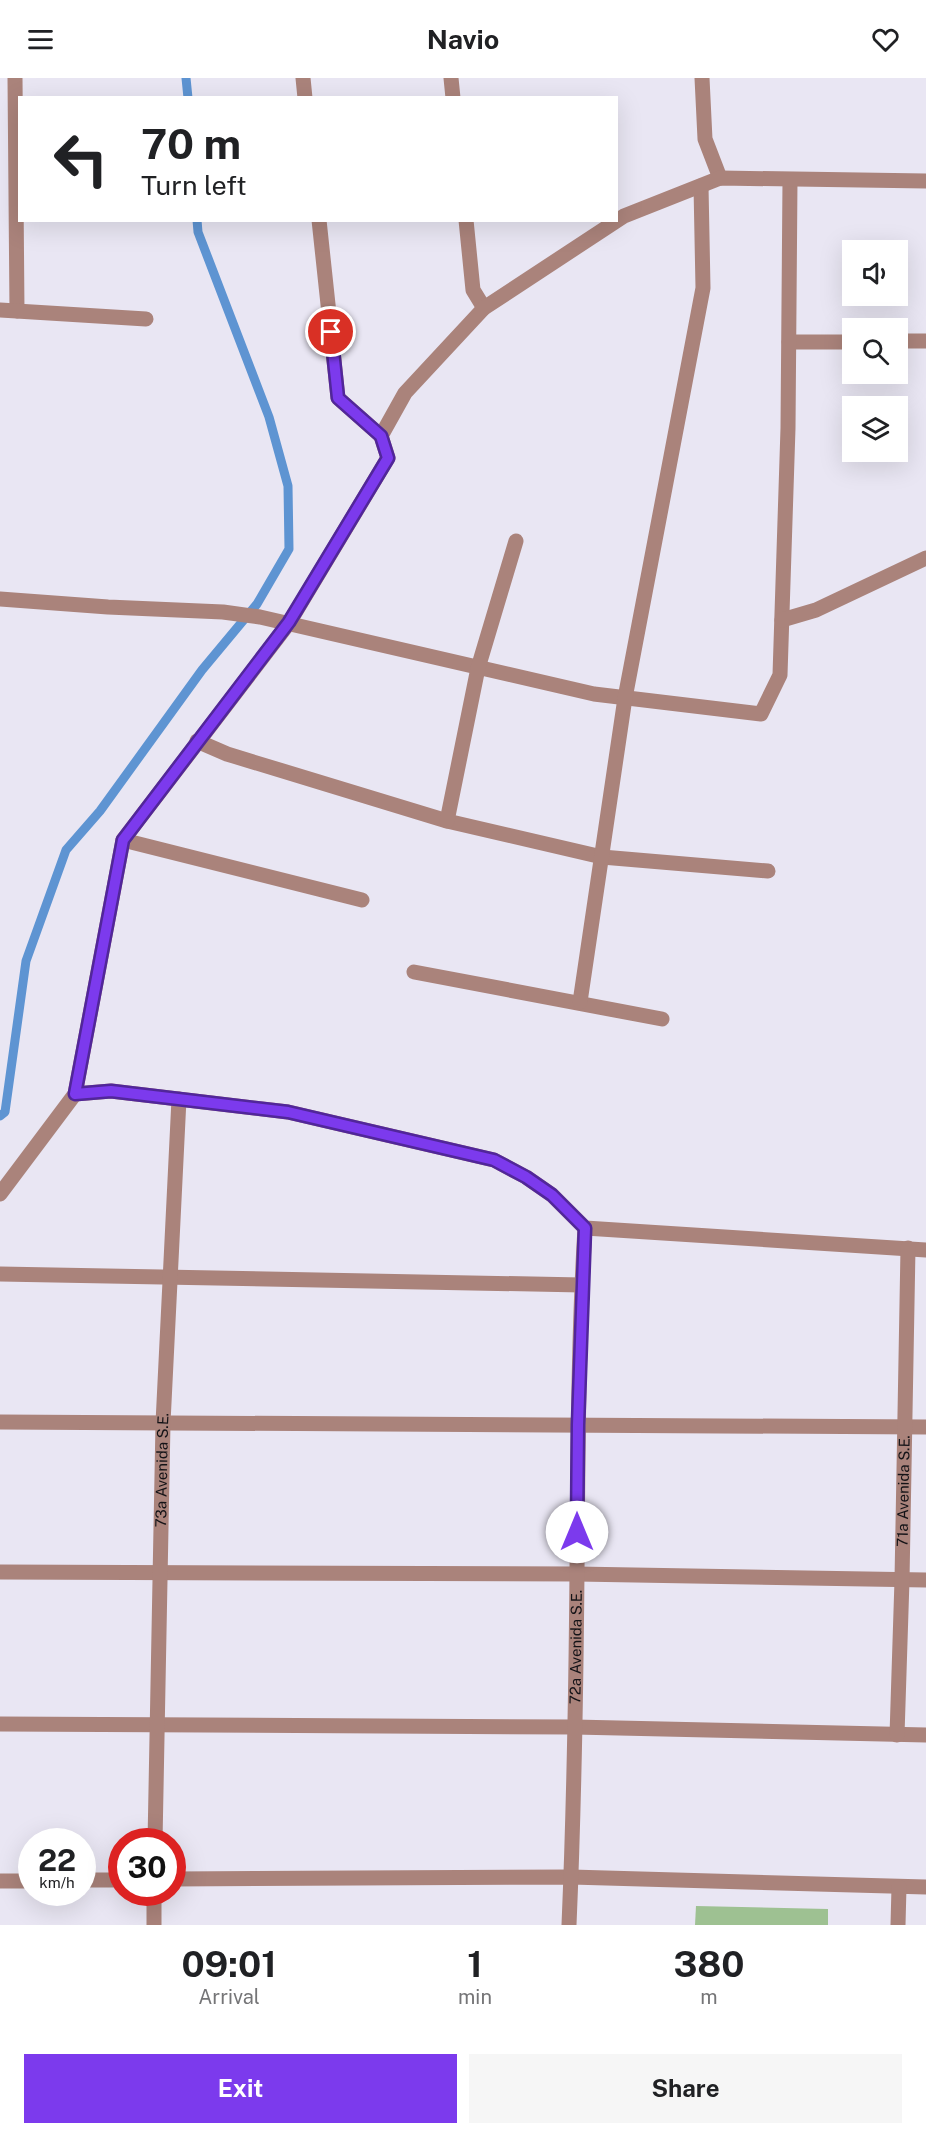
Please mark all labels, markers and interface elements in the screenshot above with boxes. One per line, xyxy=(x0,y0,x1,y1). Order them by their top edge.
icon: menu xyxy=(24,23,57,56)
text: Navio xyxy=(427,23,499,55)
icon: heart xyxy=(869,23,902,56)
text: 70 m xyxy=(141,119,241,168)
icon: left xyxy=(42,120,120,198)
text: Turn left xyxy=(141,169,247,201)
map controls xyxy=(842,240,908,462)
button: sound xyxy=(842,240,908,306)
pin xyxy=(305,306,356,357)
icon: arrive xyxy=(314,315,347,348)
button: search xyxy=(842,318,908,384)
button: layers xyxy=(842,396,908,462)
street label: 73a Avenida S.E. xyxy=(152,1412,171,1528)
street label: 71a Avenida S.E. xyxy=(894,1435,913,1547)
position arrow xyxy=(545,1500,609,1564)
street label: 72a Avenida S.E. xyxy=(566,1590,585,1704)
speed limit sign: 30 xyxy=(108,1828,186,1906)
text: 22 xyxy=(38,1842,76,1878)
text: km/h xyxy=(39,1874,75,1891)
text: 09:01 xyxy=(181,1943,277,1985)
text: 1 xyxy=(467,1943,483,1985)
text: 380 xyxy=(673,1943,745,1985)
text: Arrival xyxy=(198,1985,260,2009)
text: min xyxy=(458,1985,492,2009)
text: m xyxy=(700,1985,718,2009)
button: Exit xyxy=(24,2054,457,2123)
button: Share xyxy=(469,2054,902,2123)

